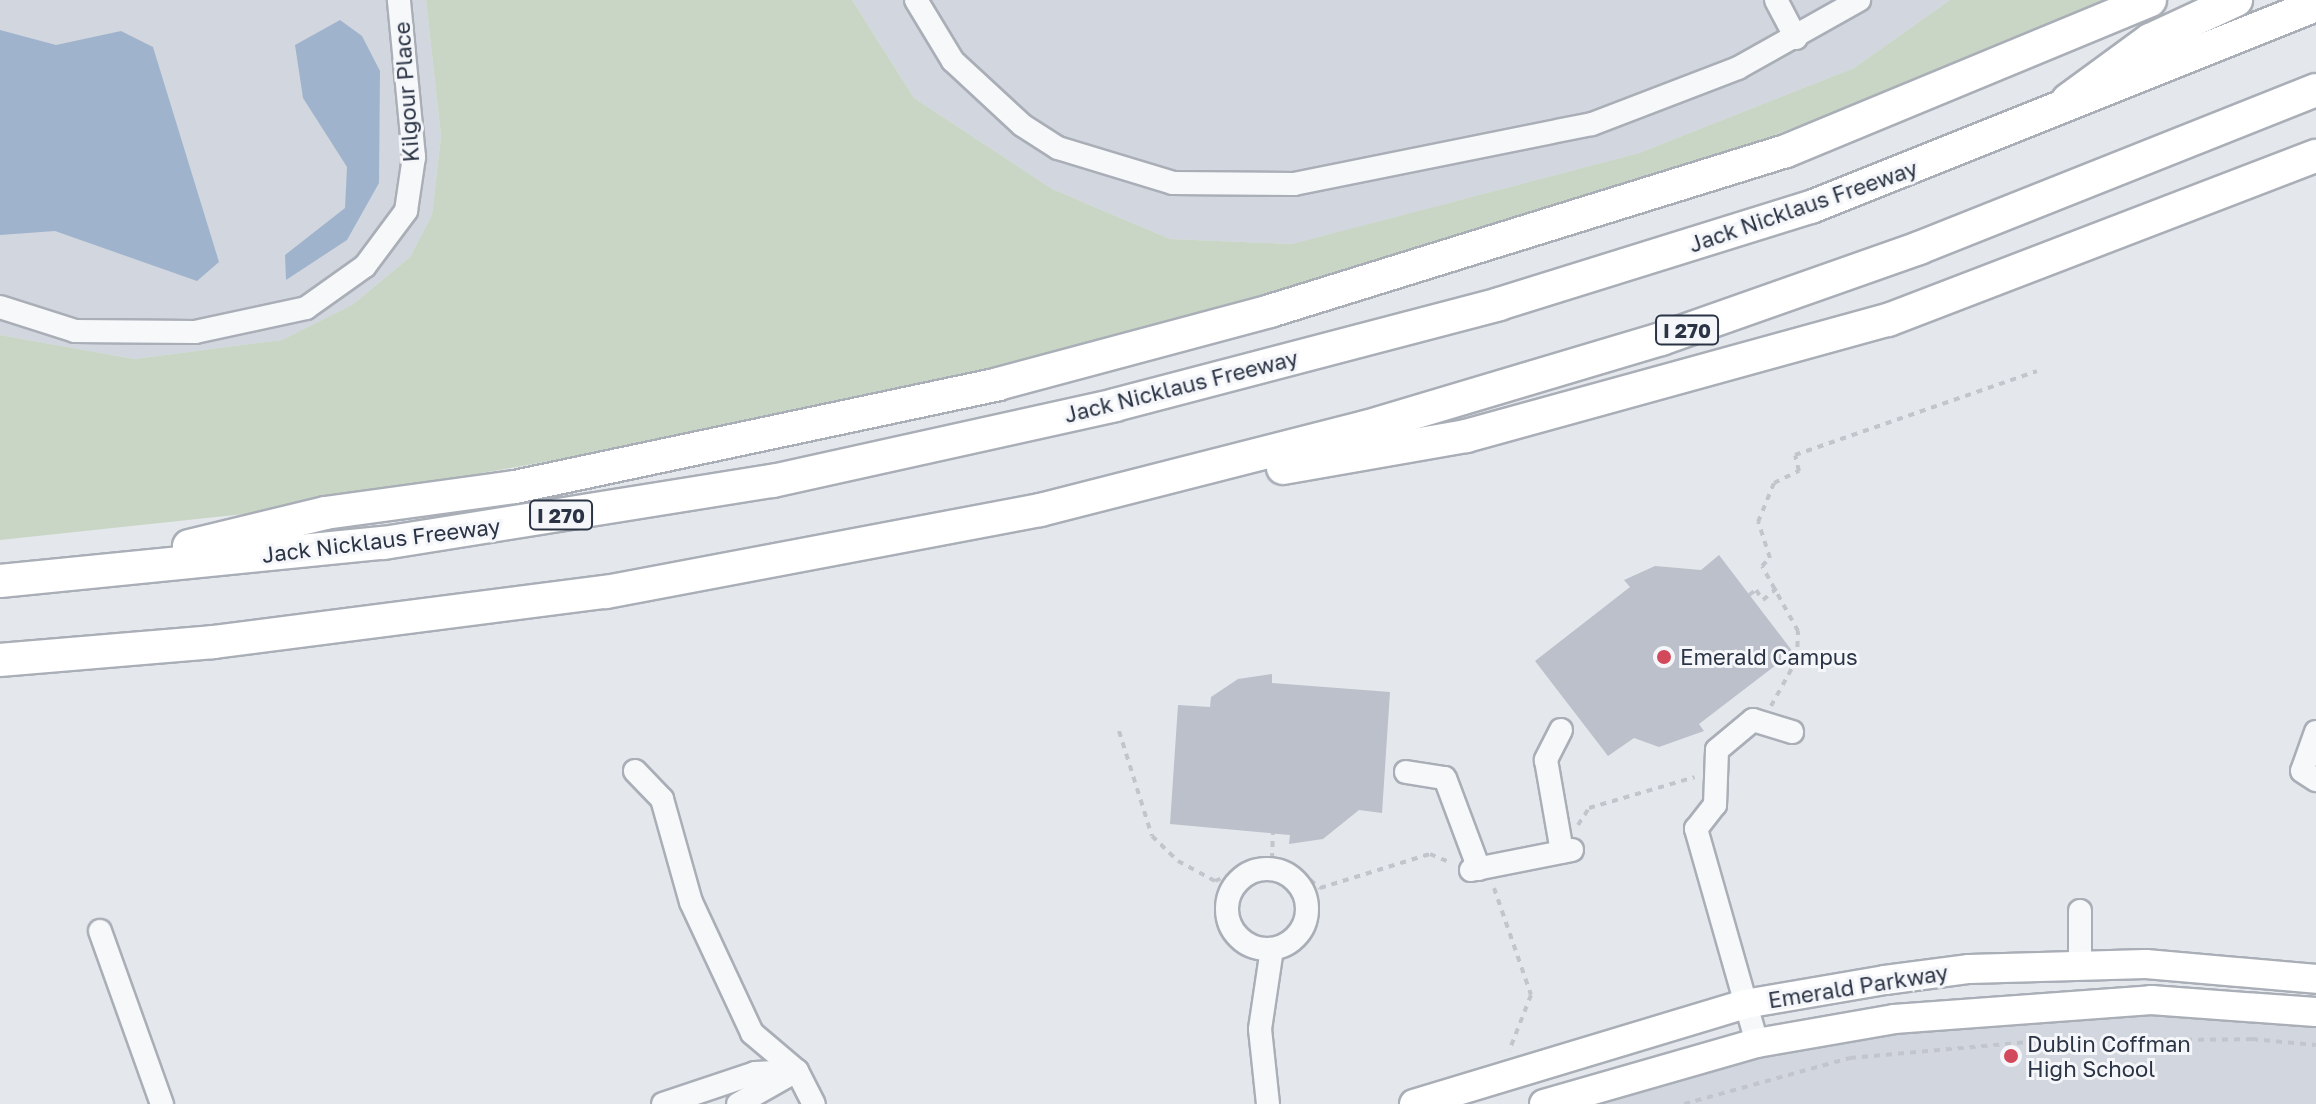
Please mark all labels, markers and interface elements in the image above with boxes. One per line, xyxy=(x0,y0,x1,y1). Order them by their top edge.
street label: Kilgour Place xyxy=(388,21,424,163)
street label: Jack Nicklaus Freeway xyxy=(1685,154,1921,258)
road number: I 270 xyxy=(1655,314,1719,346)
street label: Jack Nicklaus Freeway xyxy=(1061,344,1301,428)
road number: I 270 xyxy=(529,499,593,531)
street label: Jack Nicklaus Freeway xyxy=(260,512,502,568)
place label: Emerald Campus xyxy=(1680,644,1858,670)
marker: Emerald Campus xyxy=(1655,648,1673,666)
street label: Emerald Parkway xyxy=(1766,959,1950,1013)
place label: Dublin Coffman High School xyxy=(2027,1030,2191,1082)
marker: Dublin Coffman High School xyxy=(2002,1047,2020,1065)

